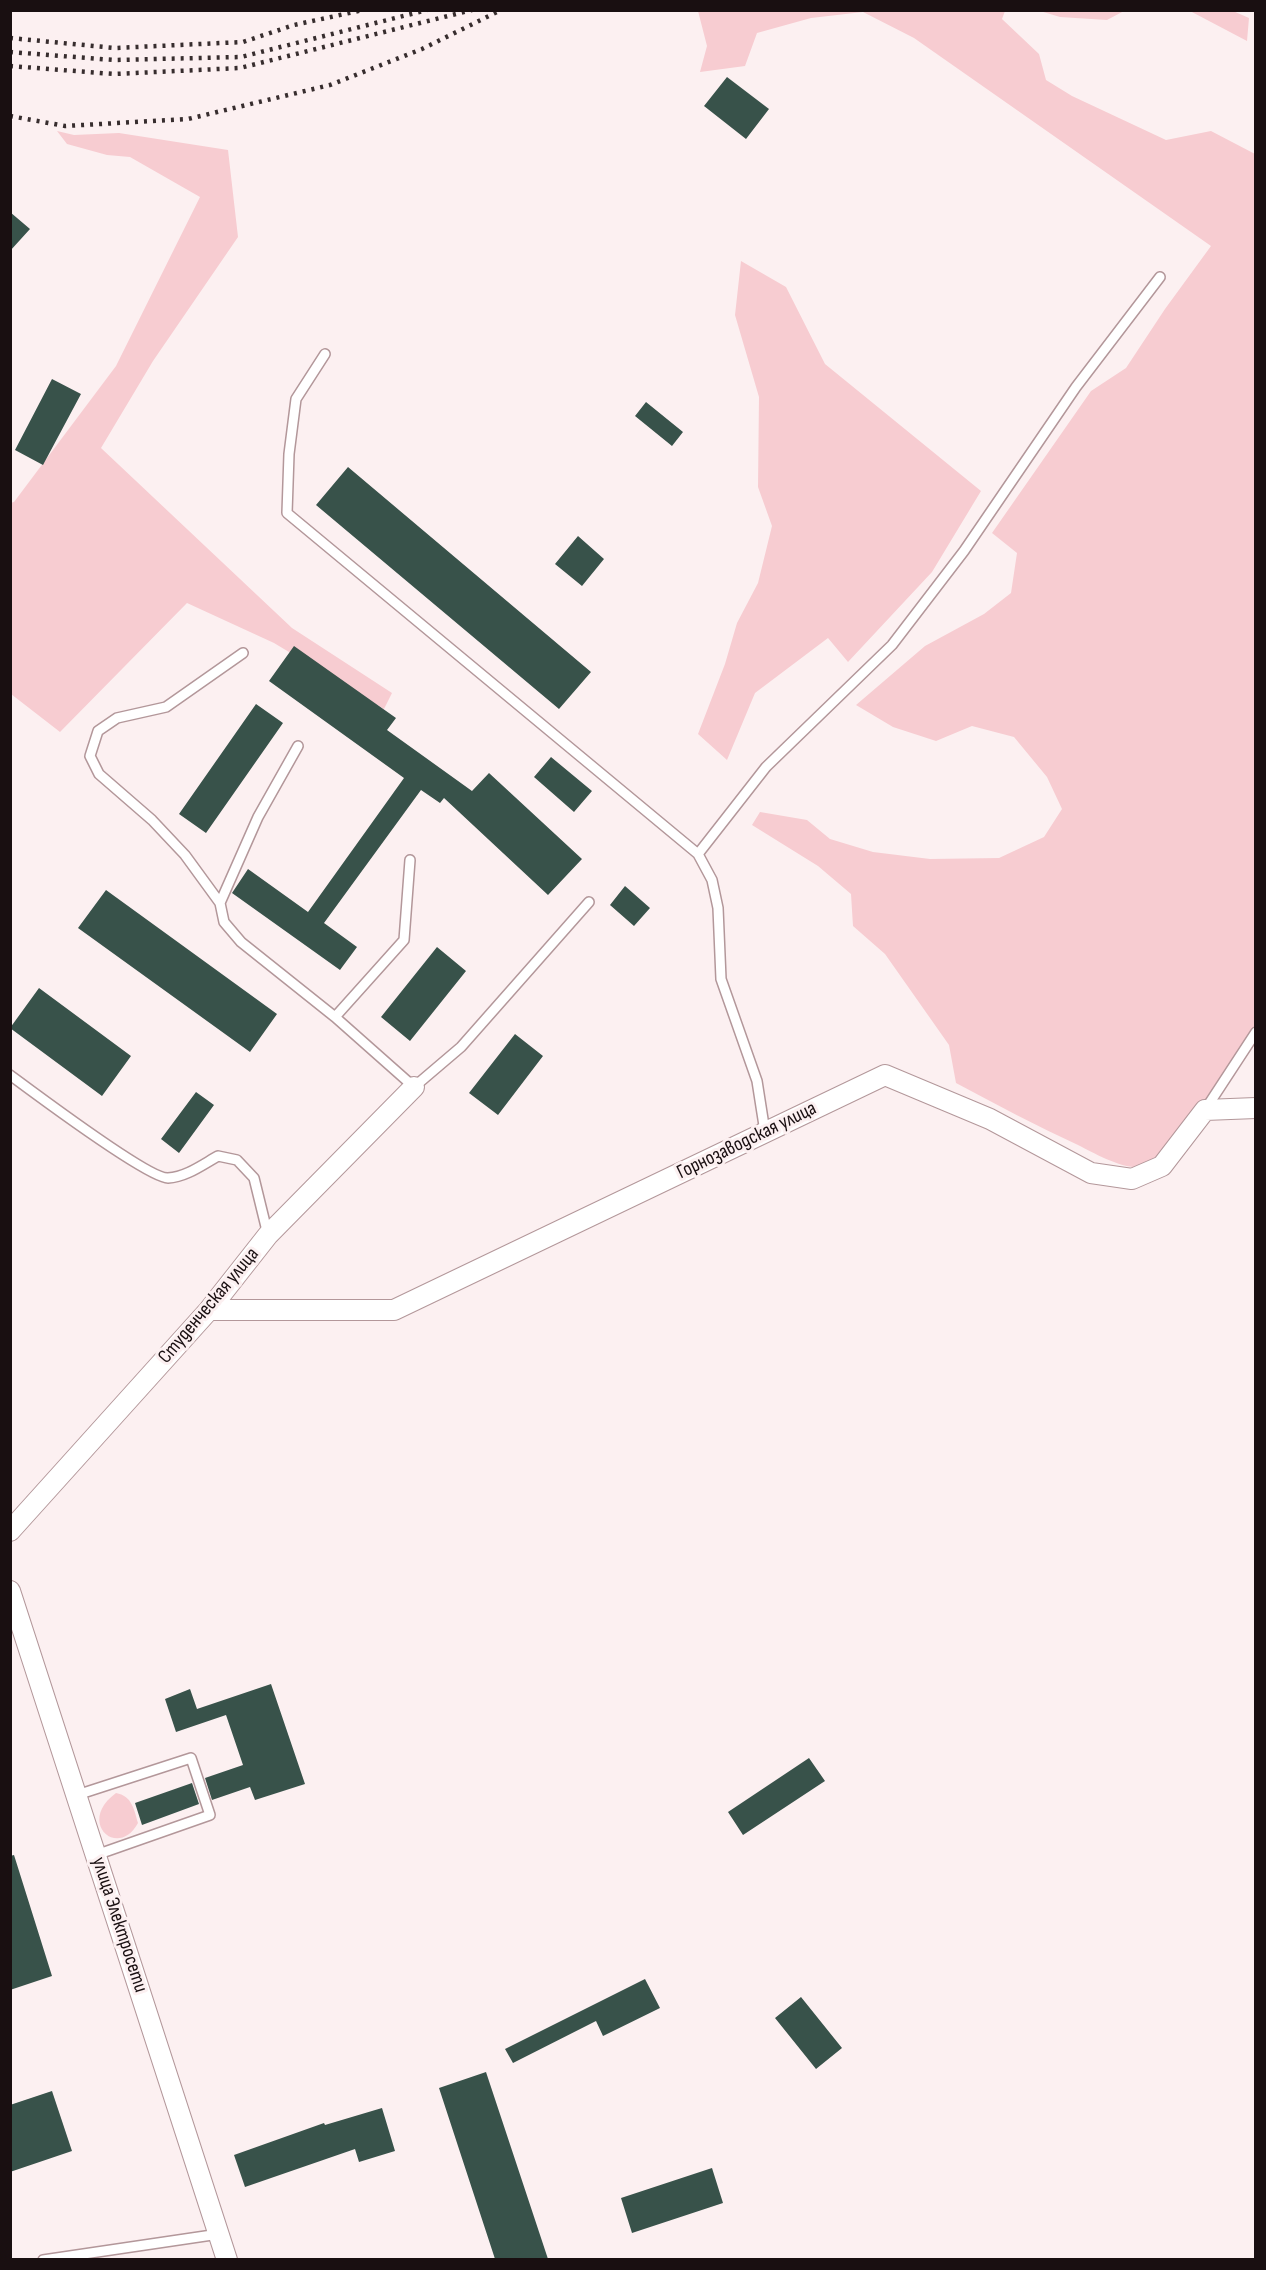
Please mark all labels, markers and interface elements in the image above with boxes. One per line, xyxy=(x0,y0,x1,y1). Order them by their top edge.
street label: Горнозаводская улица xyxy=(673,1097,821,1185)
street label: Студенческая улица xyxy=(154,1243,264,1369)
street label: улица Электросети xyxy=(86,1854,152,1996)

